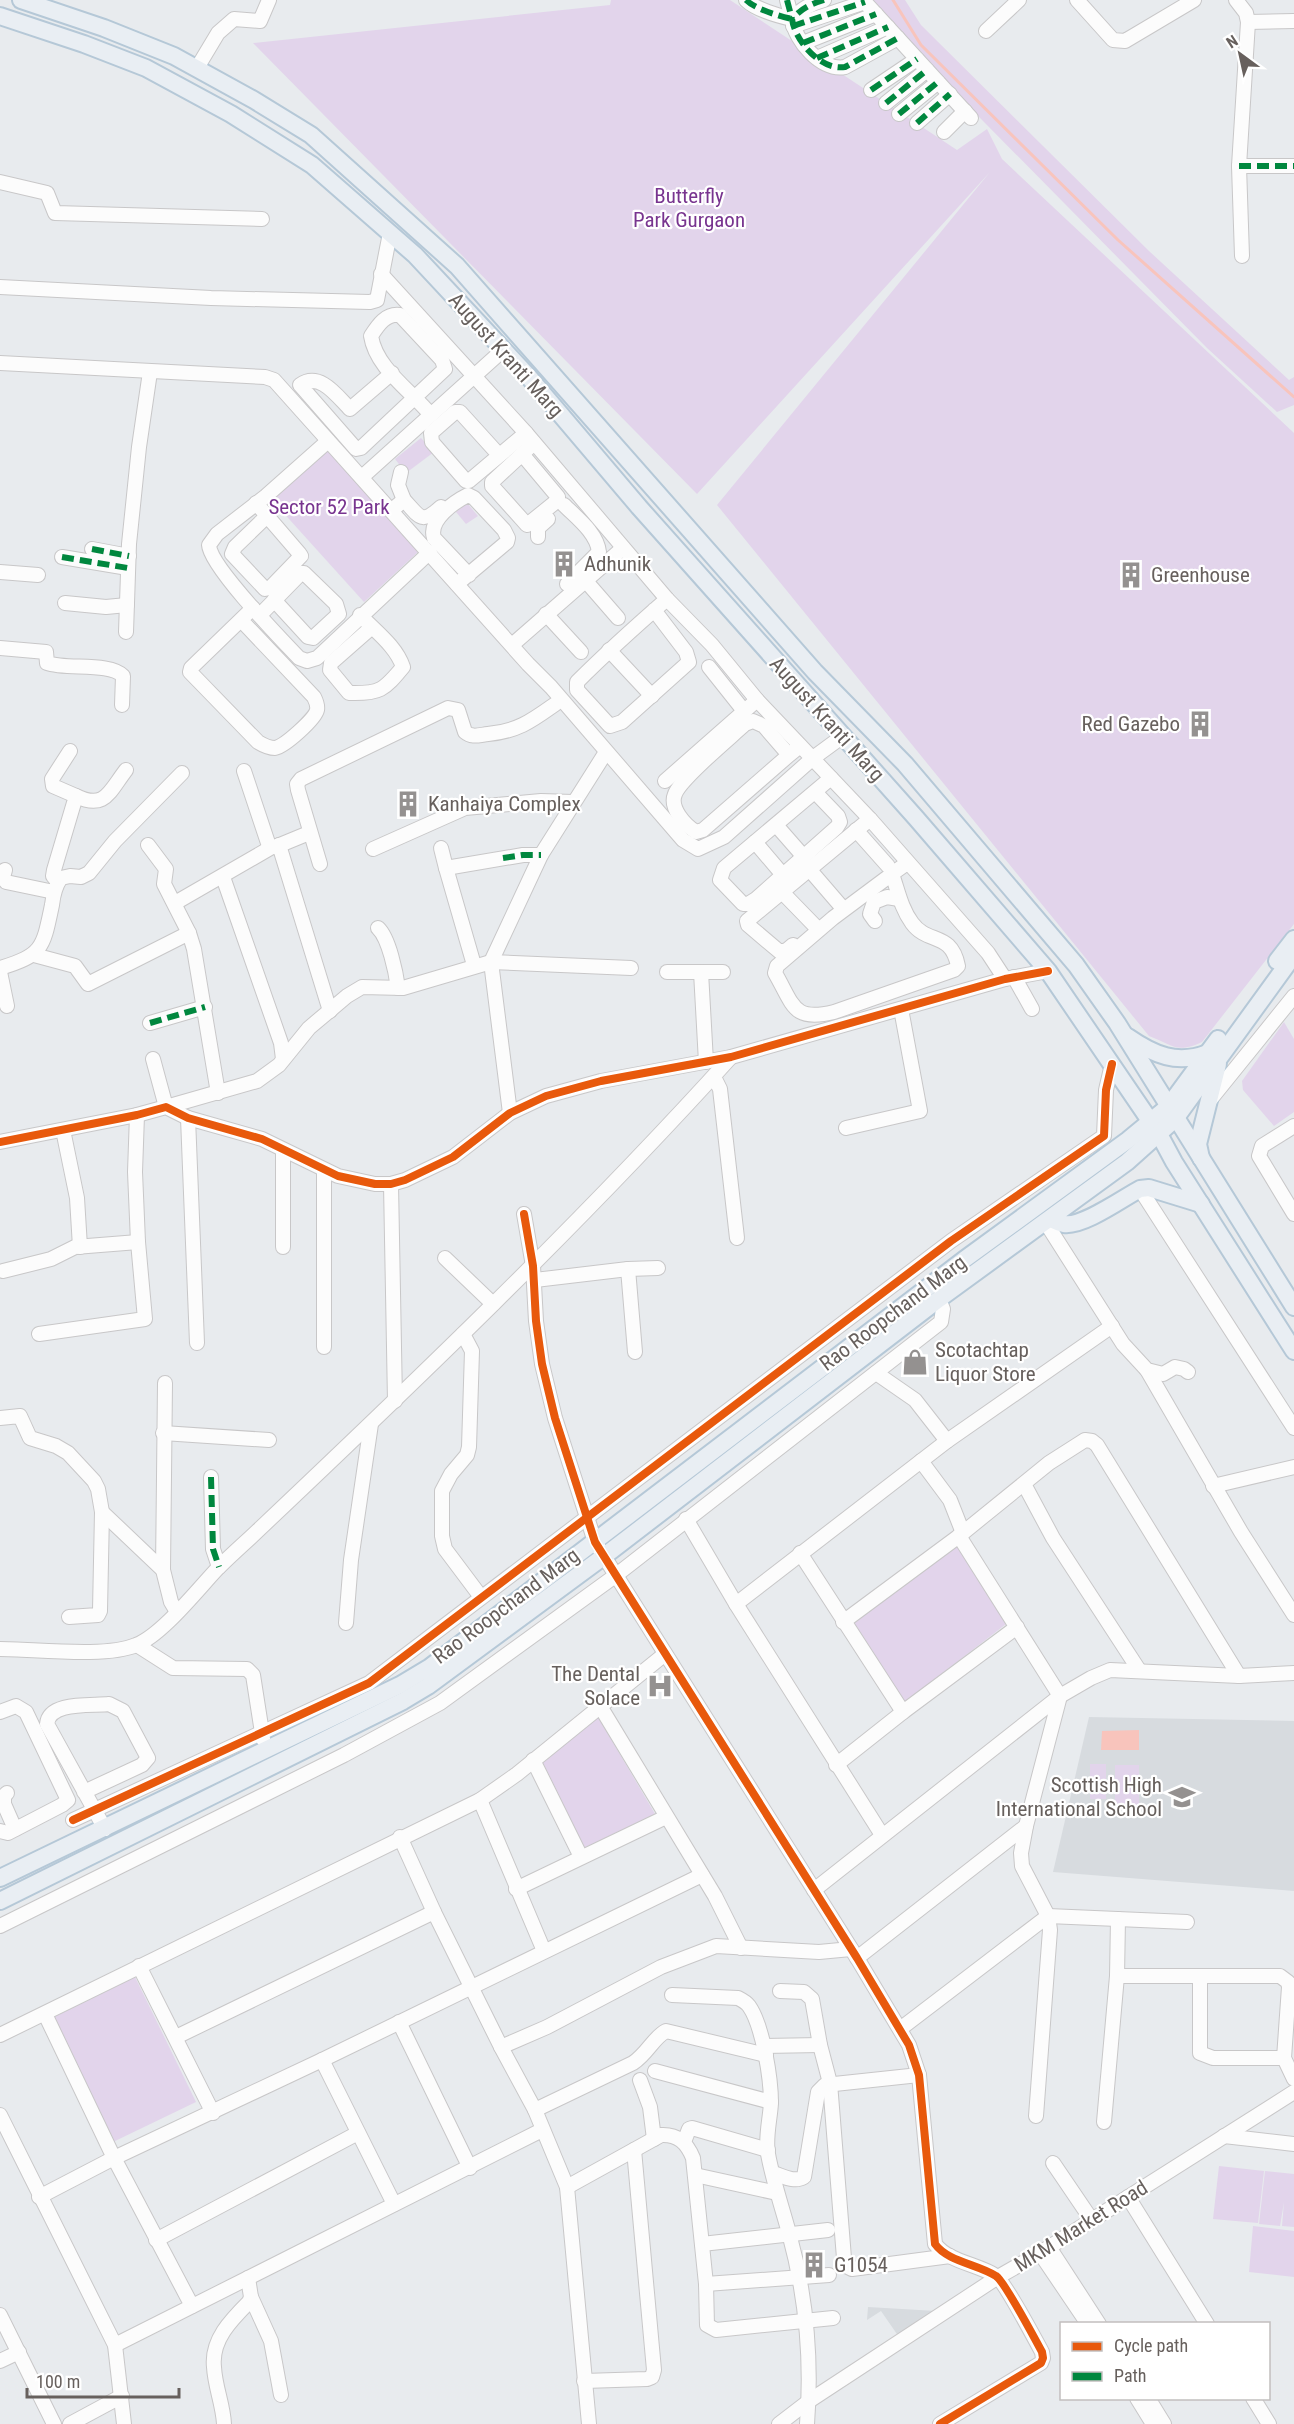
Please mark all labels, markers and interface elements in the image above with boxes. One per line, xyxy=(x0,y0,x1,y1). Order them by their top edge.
north arrow xyxy=(1210,24,1270,84)
text: N xyxy=(1223,31,1241,52)
park label: Butterfly Park Gurgaon xyxy=(633,184,745,232)
street label: August Kranti Marg xyxy=(444,288,568,422)
park label: Sector 52 Park xyxy=(268,495,390,519)
building icon: Adhunik xyxy=(549,549,579,579)
place label: Adhunik xyxy=(584,552,652,576)
building icon: Greenhouse xyxy=(1116,560,1146,590)
place label: Greenhouse xyxy=(1151,563,1250,587)
street label: August Kranti Marg xyxy=(765,652,889,786)
building icon: Red Gazebo xyxy=(1185,709,1215,739)
place label: Red Gazebo xyxy=(1082,712,1180,736)
building icon: Kanhaiya Complex xyxy=(393,789,423,819)
place label: Kanhaiya Complex xyxy=(428,792,581,816)
street label: Rao Roopchand Marg xyxy=(815,1250,971,1376)
place label: Scotachtap Liquor Store xyxy=(935,1338,1036,1386)
shop icon: Scotachtap Liquor Store xyxy=(900,1347,930,1377)
street label: Rao Roopchand Marg xyxy=(428,1543,584,1669)
place label: The Dental Solace xyxy=(551,1662,640,1710)
hospital icon: The Dental Solace xyxy=(645,1671,675,1701)
place label: Scottish High International School xyxy=(996,1773,1162,1821)
school or university icon: Scottish High International School xyxy=(1167,1782,1197,1812)
street label: MKM Market Road xyxy=(1010,2175,1152,2277)
building icon: G1054 xyxy=(799,2250,829,2280)
place label: G1054 xyxy=(834,2253,888,2277)
legend xyxy=(1060,2322,1270,2400)
text: Cycle path xyxy=(1114,2335,1188,2356)
scale bar xyxy=(27,2361,178,2399)
text: Path xyxy=(1114,2365,1147,2386)
text: 100 m xyxy=(36,2371,80,2392)

